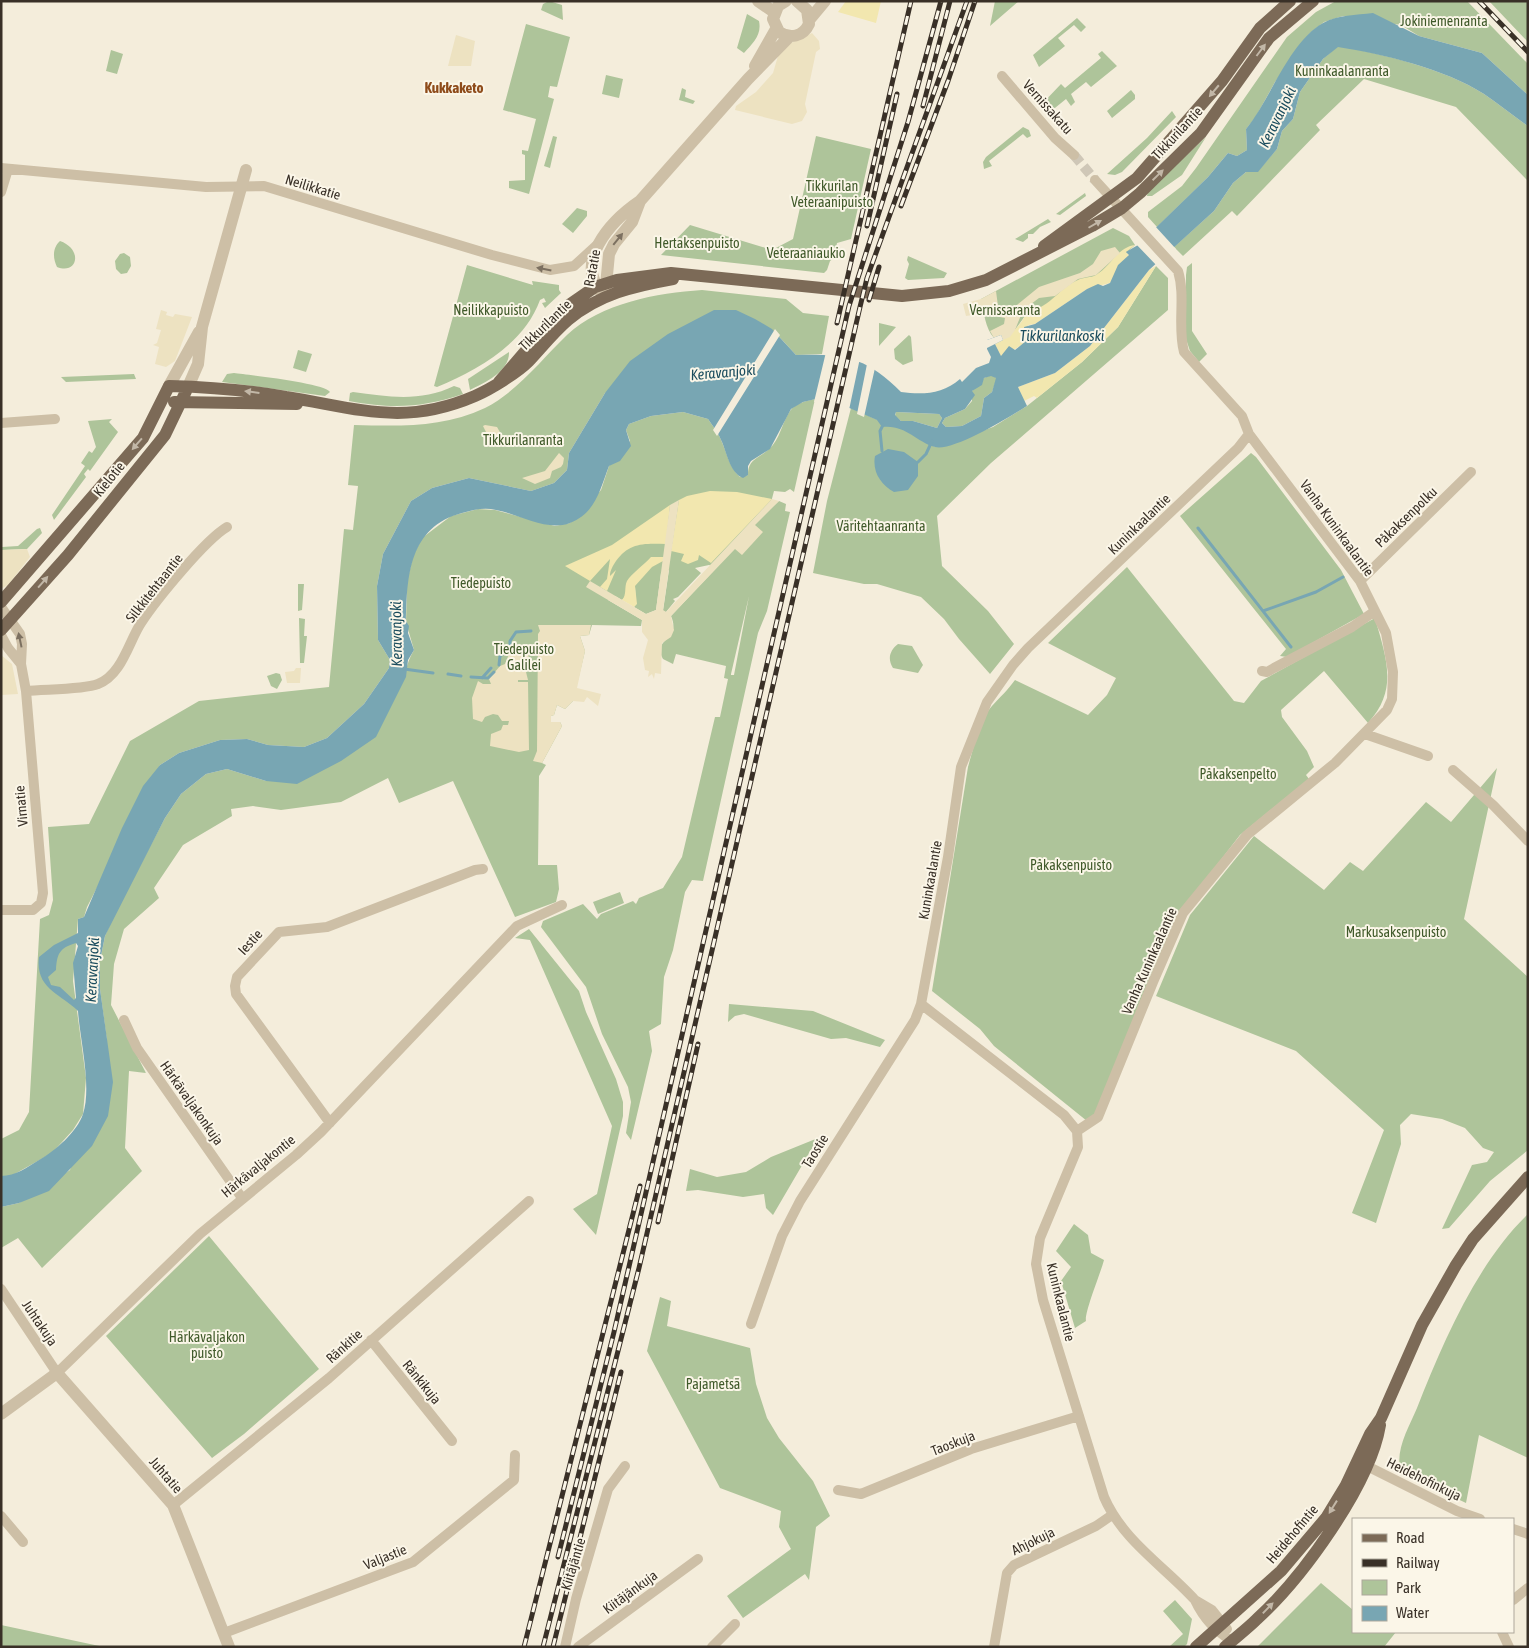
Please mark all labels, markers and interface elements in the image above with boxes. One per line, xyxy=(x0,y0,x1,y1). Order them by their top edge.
park label: Jokiniemenranta xyxy=(1400,13,1488,29)
one-way arrow xyxy=(1255,44,1266,57)
park label: Kuninkaalanranta xyxy=(1295,63,1389,79)
street label: Vernissakatu xyxy=(1020,77,1076,137)
district label: Kukkaketo xyxy=(425,79,483,96)
water label: Keravanjoki xyxy=(1255,83,1299,150)
one-way arrow xyxy=(1208,85,1219,98)
street label: Tikkurilantie xyxy=(1149,103,1205,163)
one-way arrow xyxy=(1152,169,1164,181)
street label: Neilikkatie xyxy=(283,171,343,203)
park label: Tikkurilan Veteraanipuisto xyxy=(791,178,873,210)
one-way arrow xyxy=(1088,220,1103,228)
one-way arrow xyxy=(613,233,624,246)
park label: Hertaksenpuisto xyxy=(654,235,740,251)
park label: Veteraaniaukio xyxy=(767,245,845,261)
street label: Ratatie xyxy=(581,248,603,288)
one-way arrow xyxy=(535,264,551,272)
street label: Tikkurilantie xyxy=(516,296,574,354)
park label: Neilikkapuisto xyxy=(453,302,529,318)
park label: Vernissaranta xyxy=(969,302,1041,318)
water label: Tikkurilankoski xyxy=(1020,327,1105,344)
water label: Keravanjoki xyxy=(690,361,757,383)
one-way arrow xyxy=(243,388,259,396)
park label: Tikkurilanranta xyxy=(483,432,563,448)
one-way arrow xyxy=(132,437,143,450)
street label: Kielotie xyxy=(90,458,128,500)
street label: Vanha Kuninkaalantie xyxy=(1297,477,1377,579)
street label: Påkaksenpolku xyxy=(1372,484,1440,550)
street label: Kuninkaalantie xyxy=(1105,490,1173,558)
park label: Väritehtaanranta xyxy=(837,518,925,534)
street label: Silkkitehtaantie xyxy=(122,551,186,625)
park label: Tiedepuisto xyxy=(451,575,511,591)
one-way arrow xyxy=(38,576,49,589)
water label: Keravanjoki xyxy=(387,601,405,667)
one-way arrow xyxy=(16,632,24,648)
park label: Tiedepuisto Galilei xyxy=(494,641,554,673)
park label: Påkaksenpelto xyxy=(1199,766,1277,782)
street label: Virnatie xyxy=(11,785,31,827)
street label: Kuninkaalantie xyxy=(915,839,945,921)
park label: Påkaksenpuisto xyxy=(1030,857,1112,873)
street label: Vanha Kuninkaalantie xyxy=(1118,905,1180,1017)
park label: Markusaksenpuisto xyxy=(1346,924,1446,940)
street label: Iestie xyxy=(235,926,265,958)
water label: Keravanjoki xyxy=(82,936,102,1003)
street label: Härkävaljakonkuja xyxy=(157,1058,227,1148)
street label: Härkävaljakontie xyxy=(218,1131,298,1201)
street label: Taostie xyxy=(798,1131,832,1171)
street label: Kuninkaalantie xyxy=(1044,1261,1078,1343)
street label: Juhtakuja xyxy=(19,1297,61,1349)
street label: Ränkitie xyxy=(323,1326,365,1366)
park label: Härkävaljakon puisto xyxy=(169,1329,245,1361)
street label: Ränkikuja xyxy=(399,1357,445,1407)
park label: Pajametsä xyxy=(686,1376,740,1392)
street label: Taoskuja xyxy=(929,1427,977,1459)
street label: Juhtatie xyxy=(146,1454,186,1496)
street label: Heidehofinkuja xyxy=(1384,1454,1464,1504)
one-way arrow xyxy=(1328,1500,1337,1514)
street label: Heidehofintie xyxy=(1263,1501,1321,1567)
legend xyxy=(1352,1518,1514,1633)
street label: Ahjokuja xyxy=(1009,1524,1057,1558)
text: Road xyxy=(1396,1529,1425,1546)
street label: Kiitäjäntie xyxy=(557,1536,589,1592)
street label: Valjastie xyxy=(361,1541,409,1573)
text: Railway xyxy=(1396,1554,1440,1571)
street label: Kiitäjänkuja xyxy=(600,1567,660,1617)
text: Park xyxy=(1396,1579,1421,1596)
one-way arrow xyxy=(1262,1602,1274,1614)
text: Water xyxy=(1396,1604,1429,1621)

